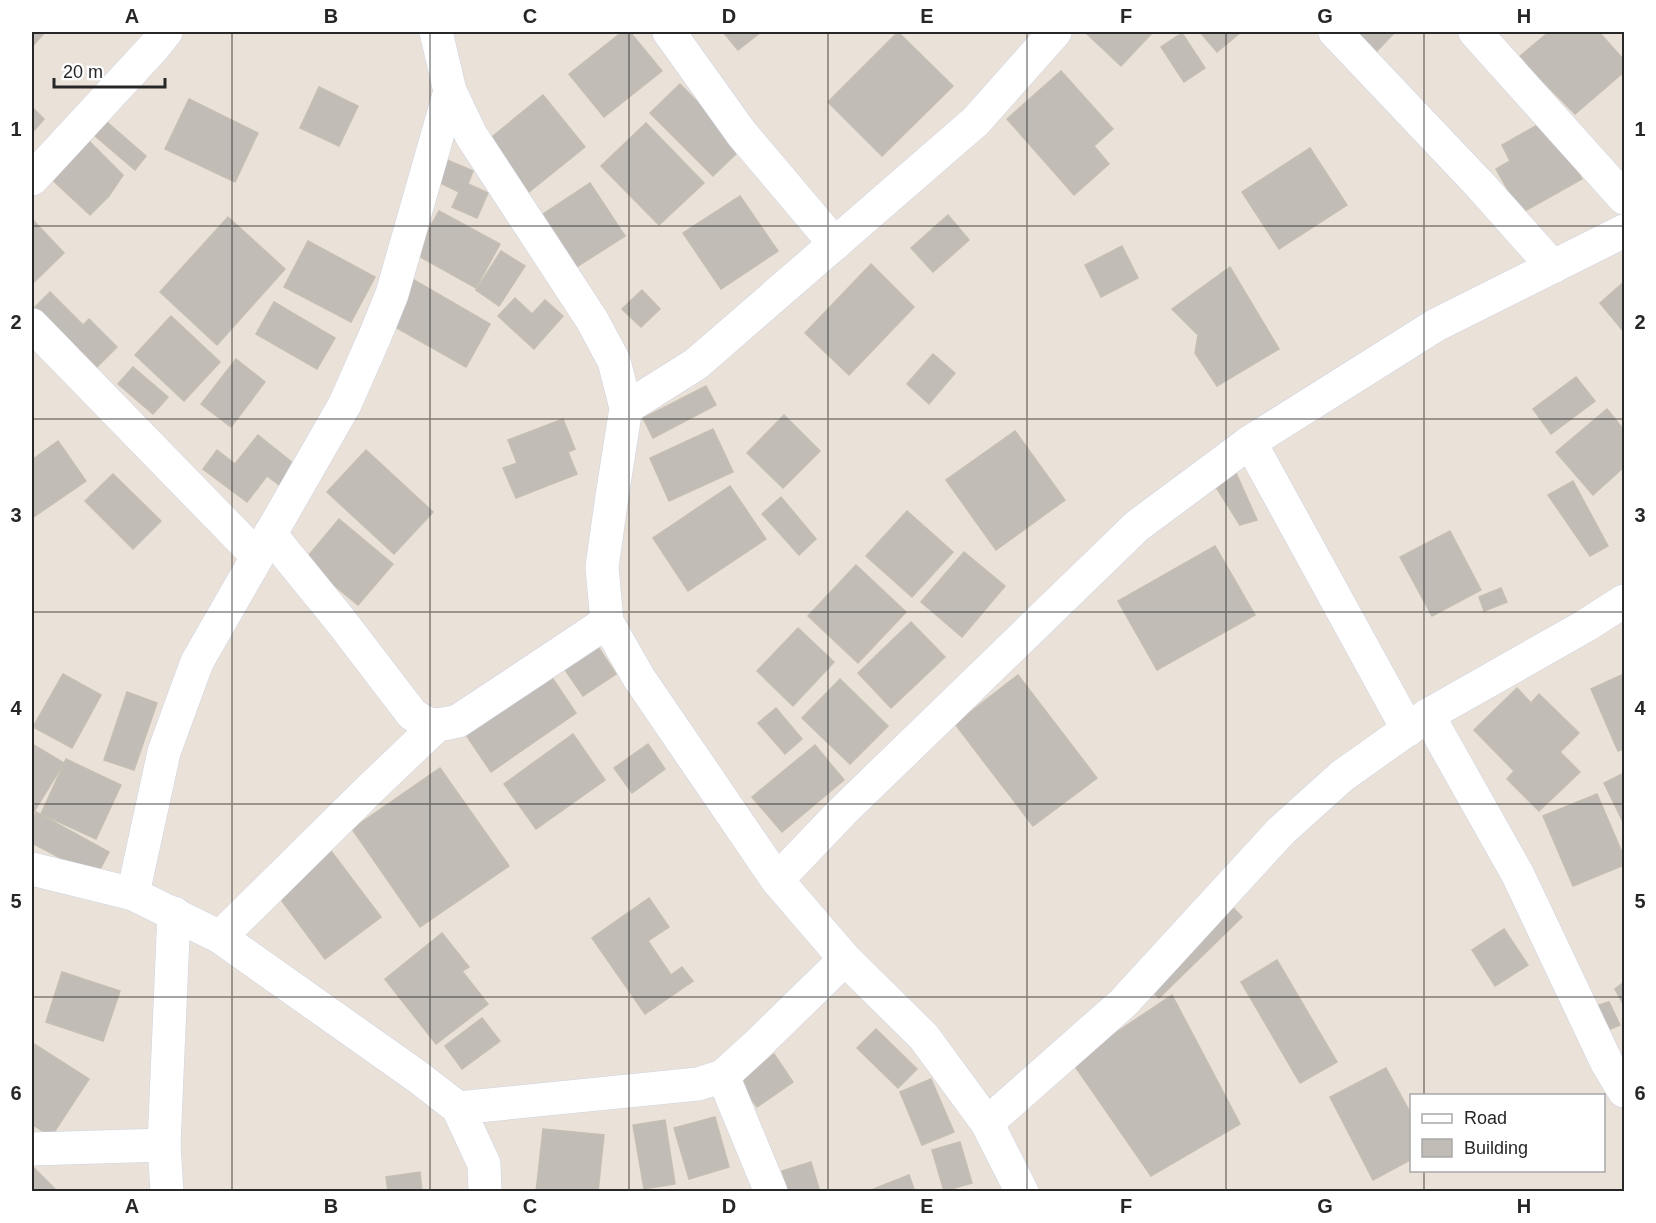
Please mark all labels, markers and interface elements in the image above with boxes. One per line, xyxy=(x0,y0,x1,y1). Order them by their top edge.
text: A xyxy=(125,5,139,27)
text: B xyxy=(324,5,338,27)
text: C xyxy=(523,5,537,27)
text: D xyxy=(722,5,736,27)
text: E xyxy=(920,5,934,27)
text: F xyxy=(1120,5,1132,27)
text: G xyxy=(1317,5,1333,27)
text: H xyxy=(1517,5,1531,27)
scale bar xyxy=(54,51,165,89)
text: 20 m xyxy=(63,62,103,82)
text: 1 xyxy=(10,118,22,140)
text: 1 xyxy=(1634,118,1646,140)
text: 2 xyxy=(10,311,22,333)
text: 2 xyxy=(1634,311,1646,333)
text: 3 xyxy=(10,504,22,526)
text: 3 xyxy=(1634,504,1646,526)
text: 4 xyxy=(10,697,22,719)
text: 4 xyxy=(1634,697,1646,719)
text: 5 xyxy=(10,890,22,912)
text: 5 xyxy=(1634,890,1646,912)
text: 6 xyxy=(10,1082,22,1104)
text: 6 xyxy=(1634,1082,1646,1104)
legend xyxy=(1410,1094,1605,1172)
text: Road xyxy=(1464,1108,1507,1128)
text: Building xyxy=(1464,1138,1528,1158)
text: A xyxy=(125,1195,139,1217)
text: B xyxy=(324,1195,338,1217)
text: C xyxy=(523,1195,537,1217)
text: D xyxy=(722,1195,736,1217)
text: E xyxy=(920,1195,934,1217)
text: F xyxy=(1120,1195,1132,1217)
text: G xyxy=(1317,1195,1333,1217)
text: H xyxy=(1517,1195,1531,1217)

